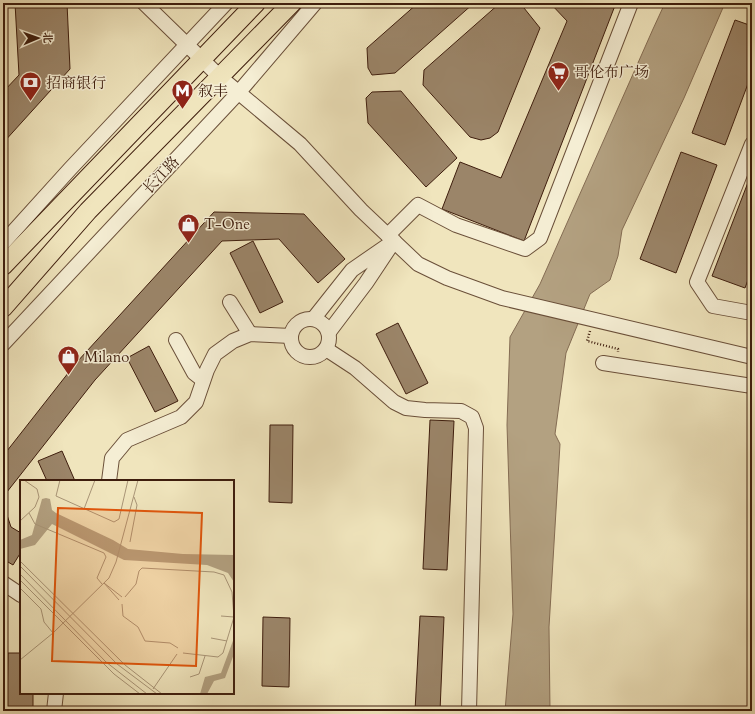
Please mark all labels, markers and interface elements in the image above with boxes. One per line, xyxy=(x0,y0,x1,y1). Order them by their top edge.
north arrow xyxy=(18,18,58,58)
text: 北 xyxy=(40,32,55,43)
supermarket icon: 哥伦布广场 xyxy=(546,59,572,92)
place label: 哥伦布广场 xyxy=(574,62,649,82)
bank icon: 招商银行 xyxy=(17,70,43,103)
place label: 招商银行 xyxy=(46,73,106,93)
metro station icon: 叙丰 xyxy=(169,78,195,111)
place label: 叙丰 xyxy=(198,81,228,101)
street label: 长江路 xyxy=(138,152,184,198)
shop icon: T-One xyxy=(175,211,201,244)
place label: T-One xyxy=(204,214,250,234)
shop icon: Milano xyxy=(56,344,82,377)
place label: Milano xyxy=(84,347,129,367)
inset map xyxy=(20,480,234,694)

